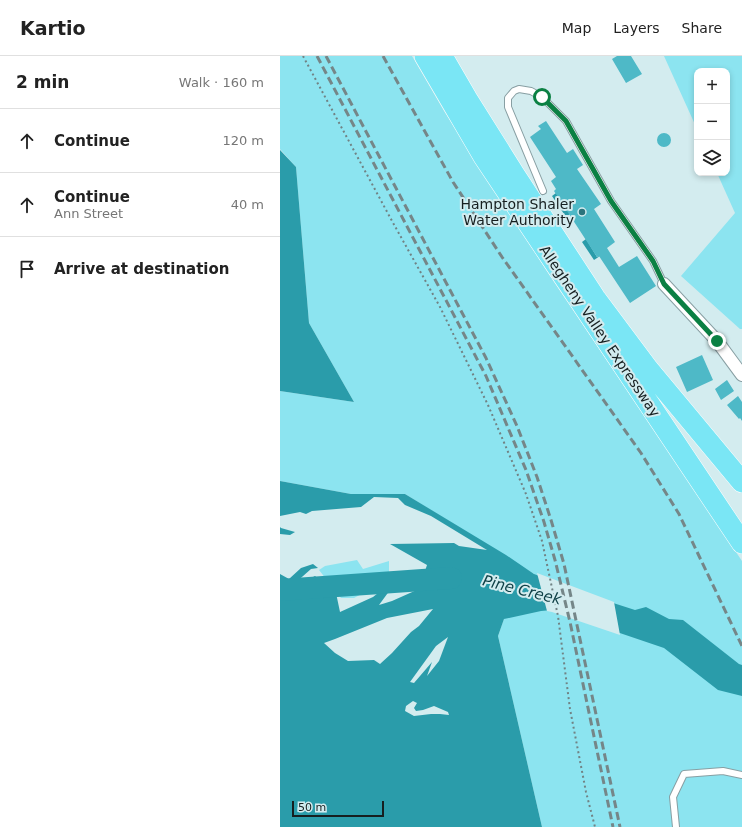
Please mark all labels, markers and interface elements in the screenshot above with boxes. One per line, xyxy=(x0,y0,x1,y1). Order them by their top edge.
text: Kartio xyxy=(20,17,86,39)
text: Map xyxy=(562,20,591,36)
text: Layers xyxy=(613,20,660,36)
text: Share xyxy=(682,20,722,36)
map controls xyxy=(694,68,730,176)
button: + xyxy=(694,68,730,104)
text: 2 min xyxy=(16,72,69,92)
text: Walk · 160 m xyxy=(179,75,264,90)
route start xyxy=(533,88,551,106)
button: − xyxy=(694,104,730,140)
icon: ahead xyxy=(16,130,38,152)
text: Continue xyxy=(54,132,130,150)
text: 120 m xyxy=(222,133,264,148)
button: layers xyxy=(694,140,730,176)
text: Continue xyxy=(54,188,130,206)
icon: ahead xyxy=(16,194,38,216)
place label: Hampton Shaler Water Authority xyxy=(460,196,574,228)
text: 40 m xyxy=(231,197,264,212)
text: Ann Street xyxy=(54,206,123,221)
marker: Hampton Shaler Water Authority xyxy=(577,207,587,217)
street label: Allegheny Valley Expressway xyxy=(537,242,663,420)
icon: arrive xyxy=(16,258,38,280)
text: Arrive at destination xyxy=(54,260,229,278)
route end xyxy=(708,332,726,350)
water label: Pine Creek xyxy=(481,572,564,609)
scale bar xyxy=(292,799,384,818)
text: 50 m xyxy=(298,801,326,814)

